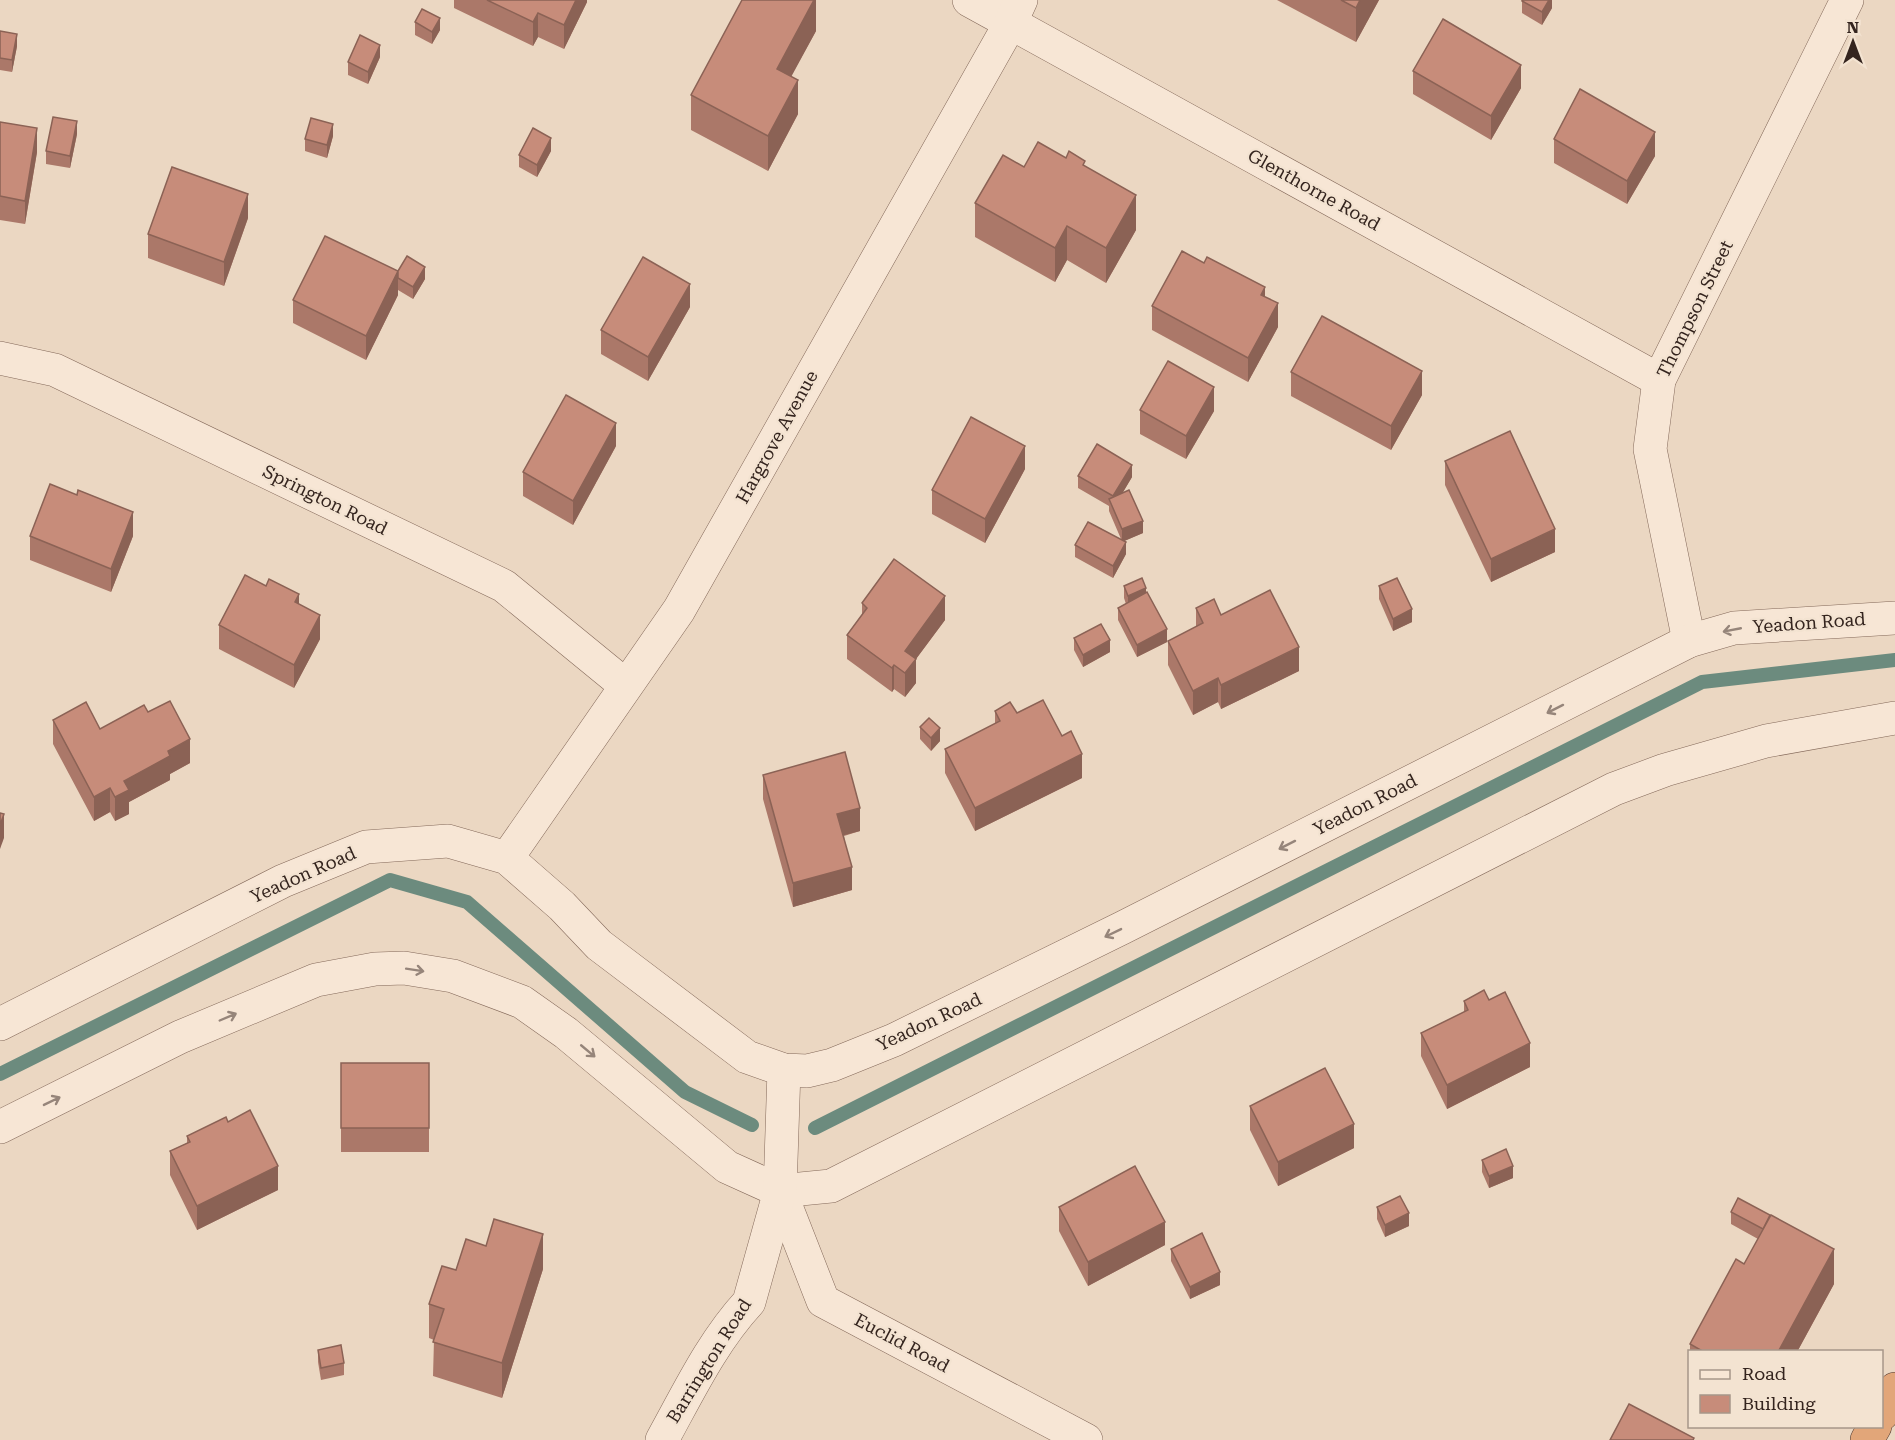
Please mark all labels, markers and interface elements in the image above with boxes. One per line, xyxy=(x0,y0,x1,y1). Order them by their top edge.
north arrow xyxy=(1823,12,1883,72)
text: N xyxy=(1847,18,1859,37)
street label: Glenthorne Road xyxy=(1244,144,1384,235)
street label: Thompson Street xyxy=(1652,236,1737,381)
street label: Hargrove Avenue xyxy=(731,366,822,507)
street label: Springton Road xyxy=(259,460,391,539)
street label: Yeadon Road xyxy=(1752,608,1867,637)
one-way arrow xyxy=(1723,625,1742,636)
one-way arrow xyxy=(1546,704,1564,715)
street label: Yeadon Road xyxy=(1310,769,1420,840)
one-way arrow xyxy=(1279,839,1297,851)
street label: Yeadon Road xyxy=(247,842,359,907)
one-way arrow xyxy=(1105,927,1123,939)
one-way arrow xyxy=(404,964,424,975)
street label: Yeadon Road xyxy=(873,988,985,1055)
one-way arrow xyxy=(219,1011,237,1022)
one-way arrow xyxy=(580,1045,596,1058)
one-way arrow xyxy=(43,1094,61,1106)
street label: Barrington Road xyxy=(662,1294,755,1427)
street label: Euclid Road xyxy=(851,1309,954,1377)
legend xyxy=(1688,1350,1883,1428)
text: Road xyxy=(1742,1363,1787,1384)
text: Building xyxy=(1742,1393,1816,1414)

